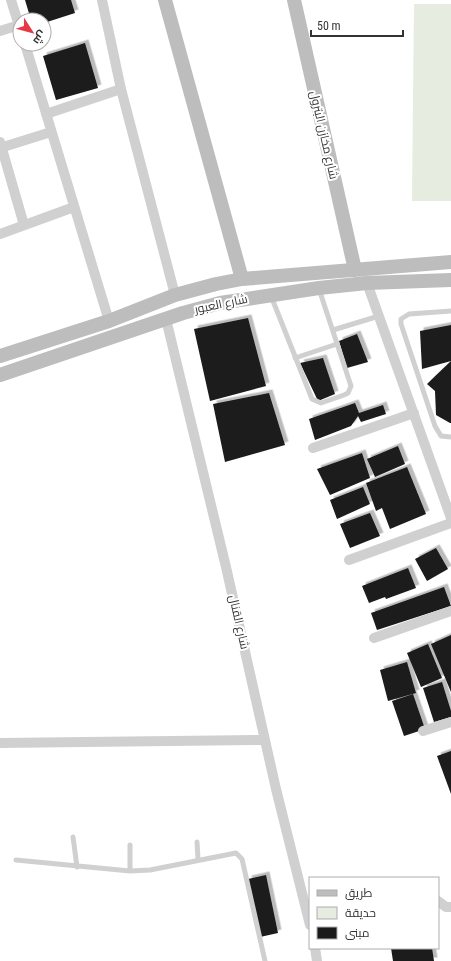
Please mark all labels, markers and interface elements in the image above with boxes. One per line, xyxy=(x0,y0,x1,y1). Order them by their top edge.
north arrow xyxy=(12,12,52,52)
scale bar xyxy=(311,12,403,38)
text: 50 m xyxy=(317,19,341,33)
text: ش xyxy=(30,28,49,47)
street label: شارع مخازن البترول xyxy=(306,90,341,181)
street label: شارع العبور xyxy=(192,292,249,318)
street label: شارع القنال xyxy=(225,594,252,651)
legend xyxy=(309,877,439,949)
text: طريق xyxy=(345,886,373,900)
text: حديقة xyxy=(345,906,376,920)
text: مبنى xyxy=(345,926,370,940)

